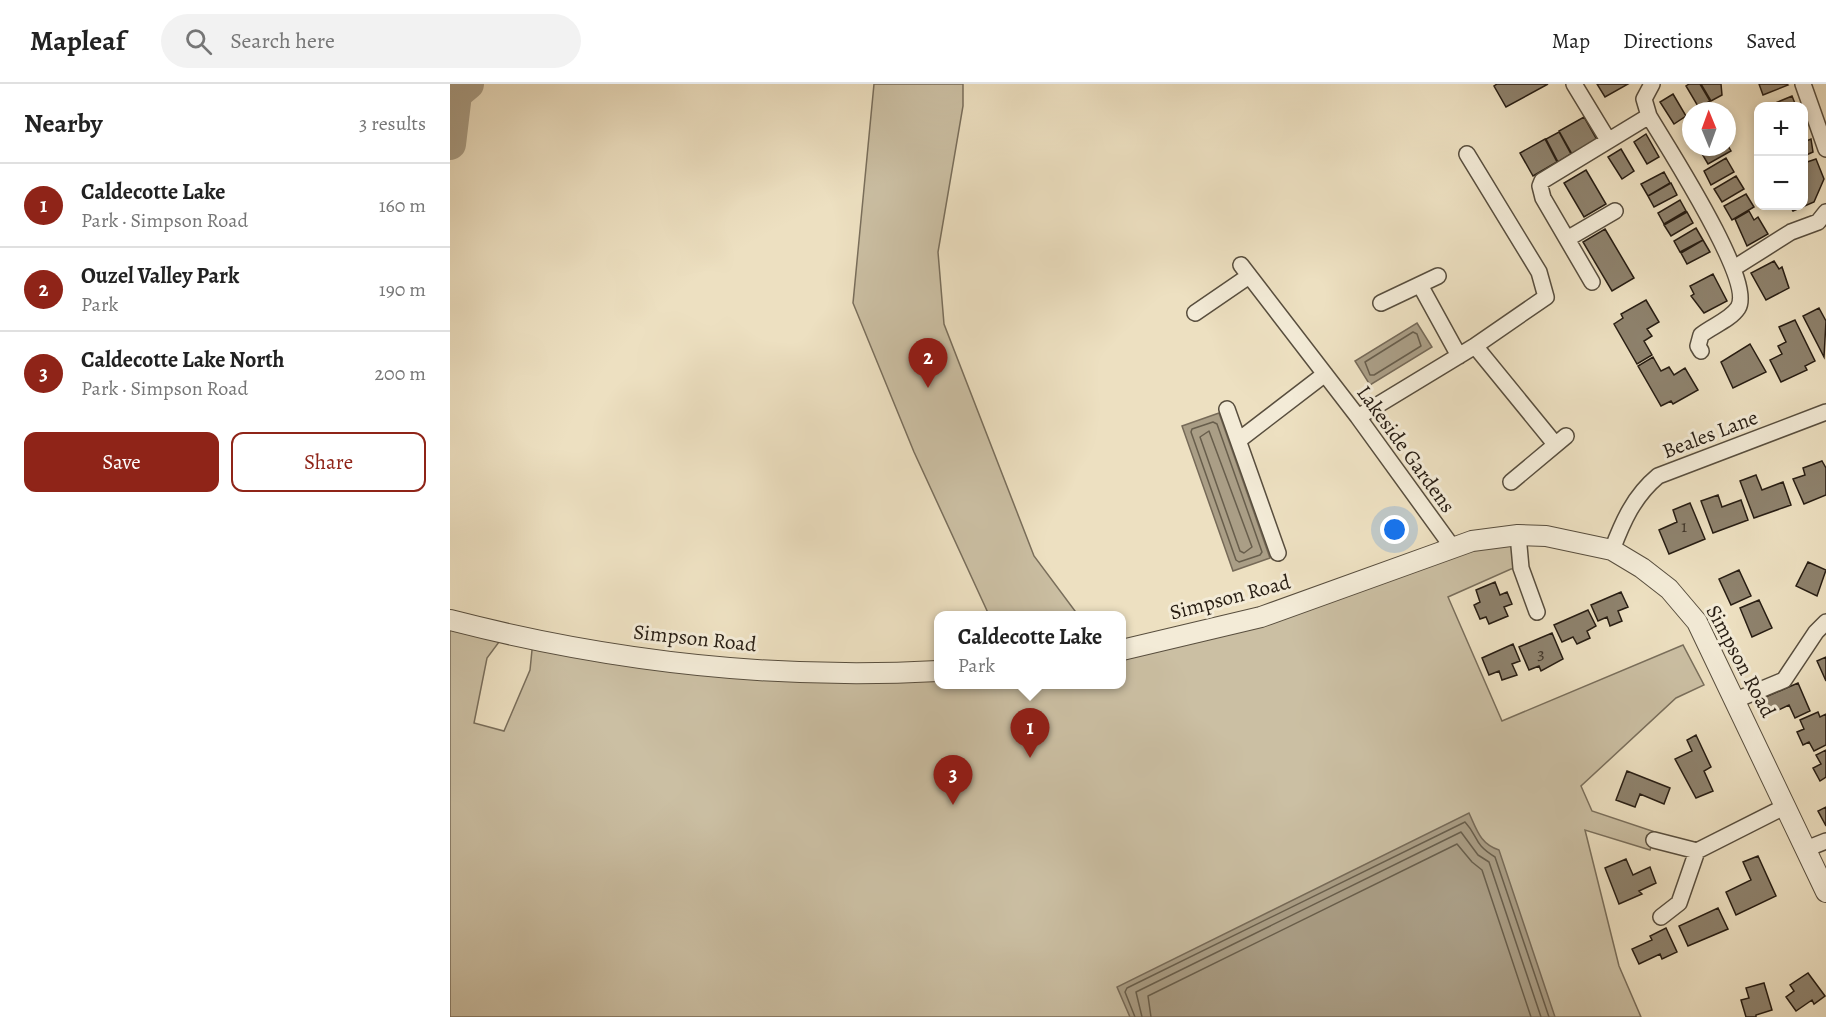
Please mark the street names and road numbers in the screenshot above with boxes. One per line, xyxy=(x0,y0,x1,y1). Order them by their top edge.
street label: Lakeside Gardens xyxy=(1350,380,1462,518)
street label: Beales Lane xyxy=(1658,403,1762,465)
street label: Simpson Road xyxy=(1167,567,1294,627)
street label: Simpson Road xyxy=(1700,600,1783,723)
street label: Simpson Road xyxy=(632,618,759,658)

